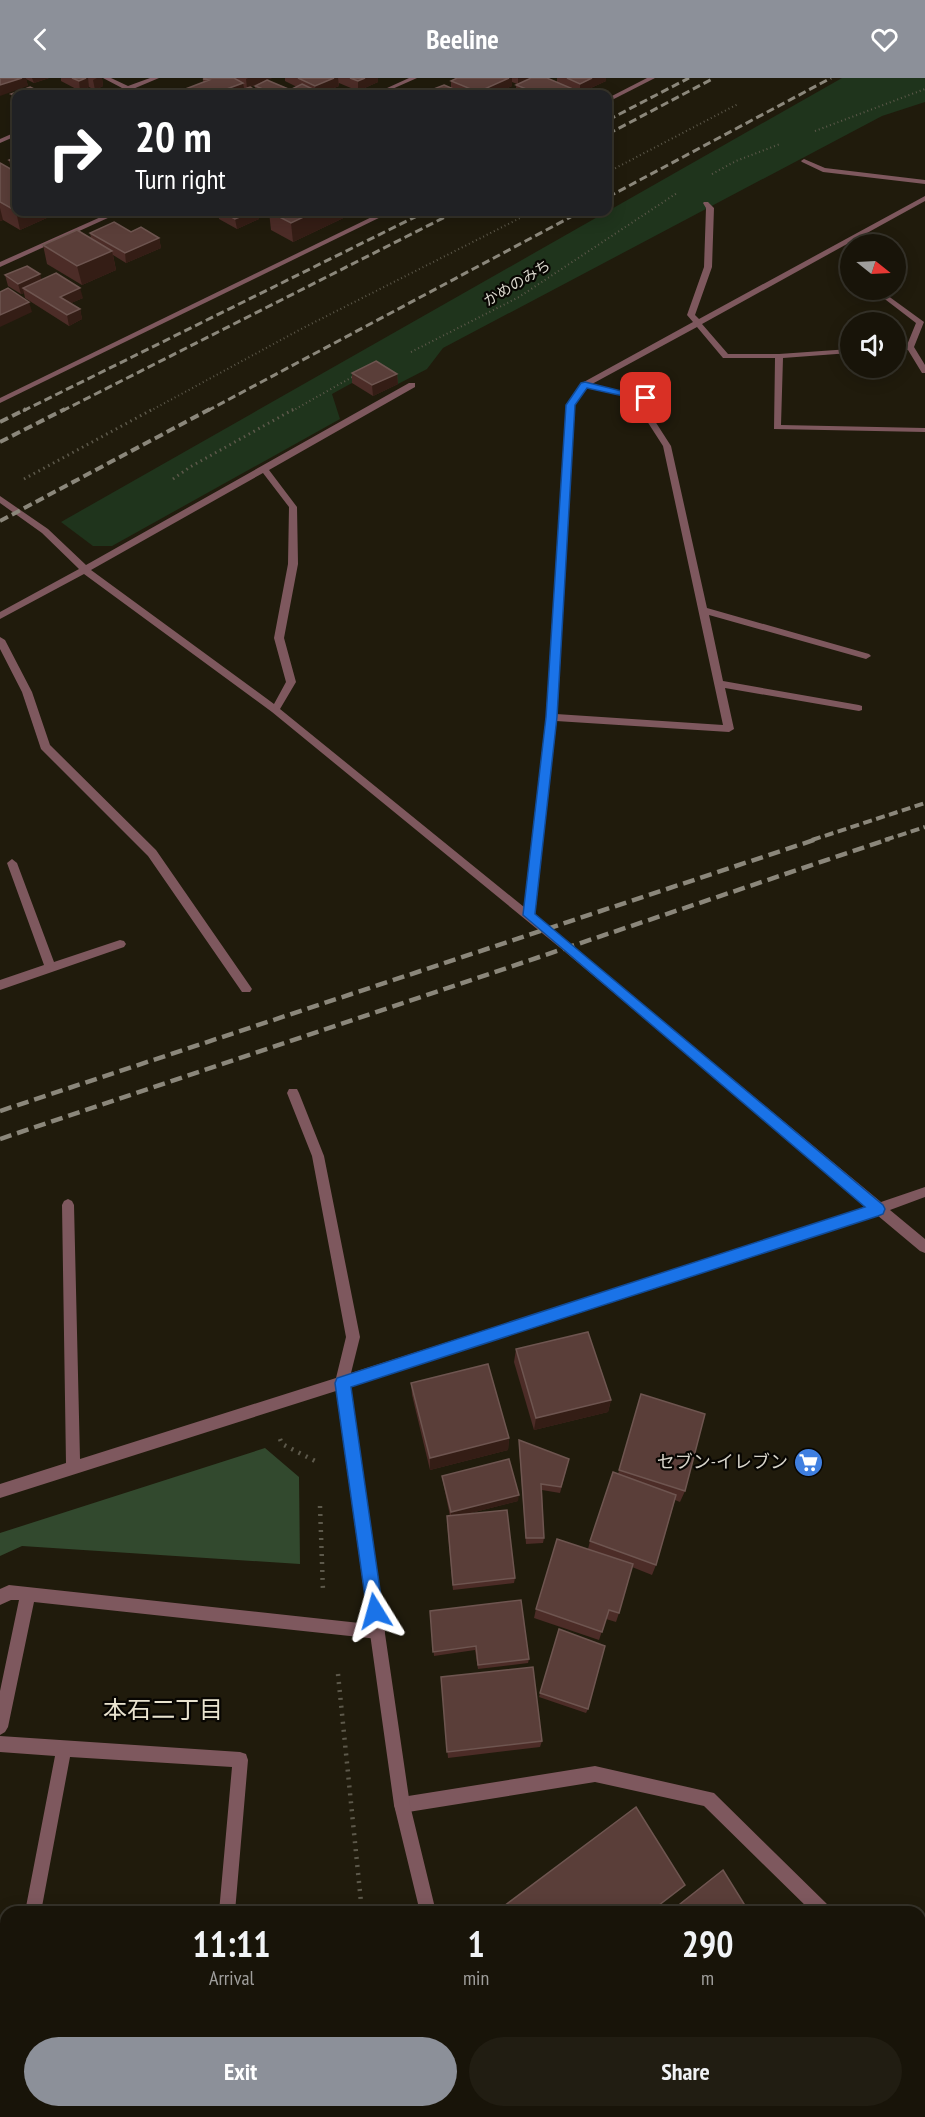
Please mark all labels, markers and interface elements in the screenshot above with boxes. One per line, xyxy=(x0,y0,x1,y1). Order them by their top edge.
text: Beeline xyxy=(426,22,499,56)
icon: back xyxy=(24,23,57,56)
icon: heart xyxy=(868,23,901,56)
text: 20 m xyxy=(135,109,212,164)
icon: right xyxy=(36,114,114,192)
text: Turn right xyxy=(135,162,226,196)
north arrow xyxy=(840,234,906,300)
map controls xyxy=(840,234,906,378)
street label: かめのみち xyxy=(480,255,554,310)
button: sound xyxy=(840,312,906,378)
pin xyxy=(620,372,671,423)
icon: arrive xyxy=(629,381,662,414)
supermarket icon: セブン-イレブン xyxy=(793,1446,825,1478)
place label: セブン-イレブン xyxy=(657,1450,788,1473)
position arrow xyxy=(343,1579,407,1643)
district label: 本石二丁目 xyxy=(103,1694,223,1725)
text: 11:11 xyxy=(193,1920,270,1967)
text: 1 xyxy=(467,1920,485,1967)
text: 290 xyxy=(682,1920,733,1967)
text: Arrival xyxy=(209,1965,254,1991)
text: min xyxy=(463,1965,489,1991)
text: m xyxy=(701,1965,714,1991)
button: Exit xyxy=(24,2037,457,2106)
button: Share xyxy=(469,2037,902,2106)

